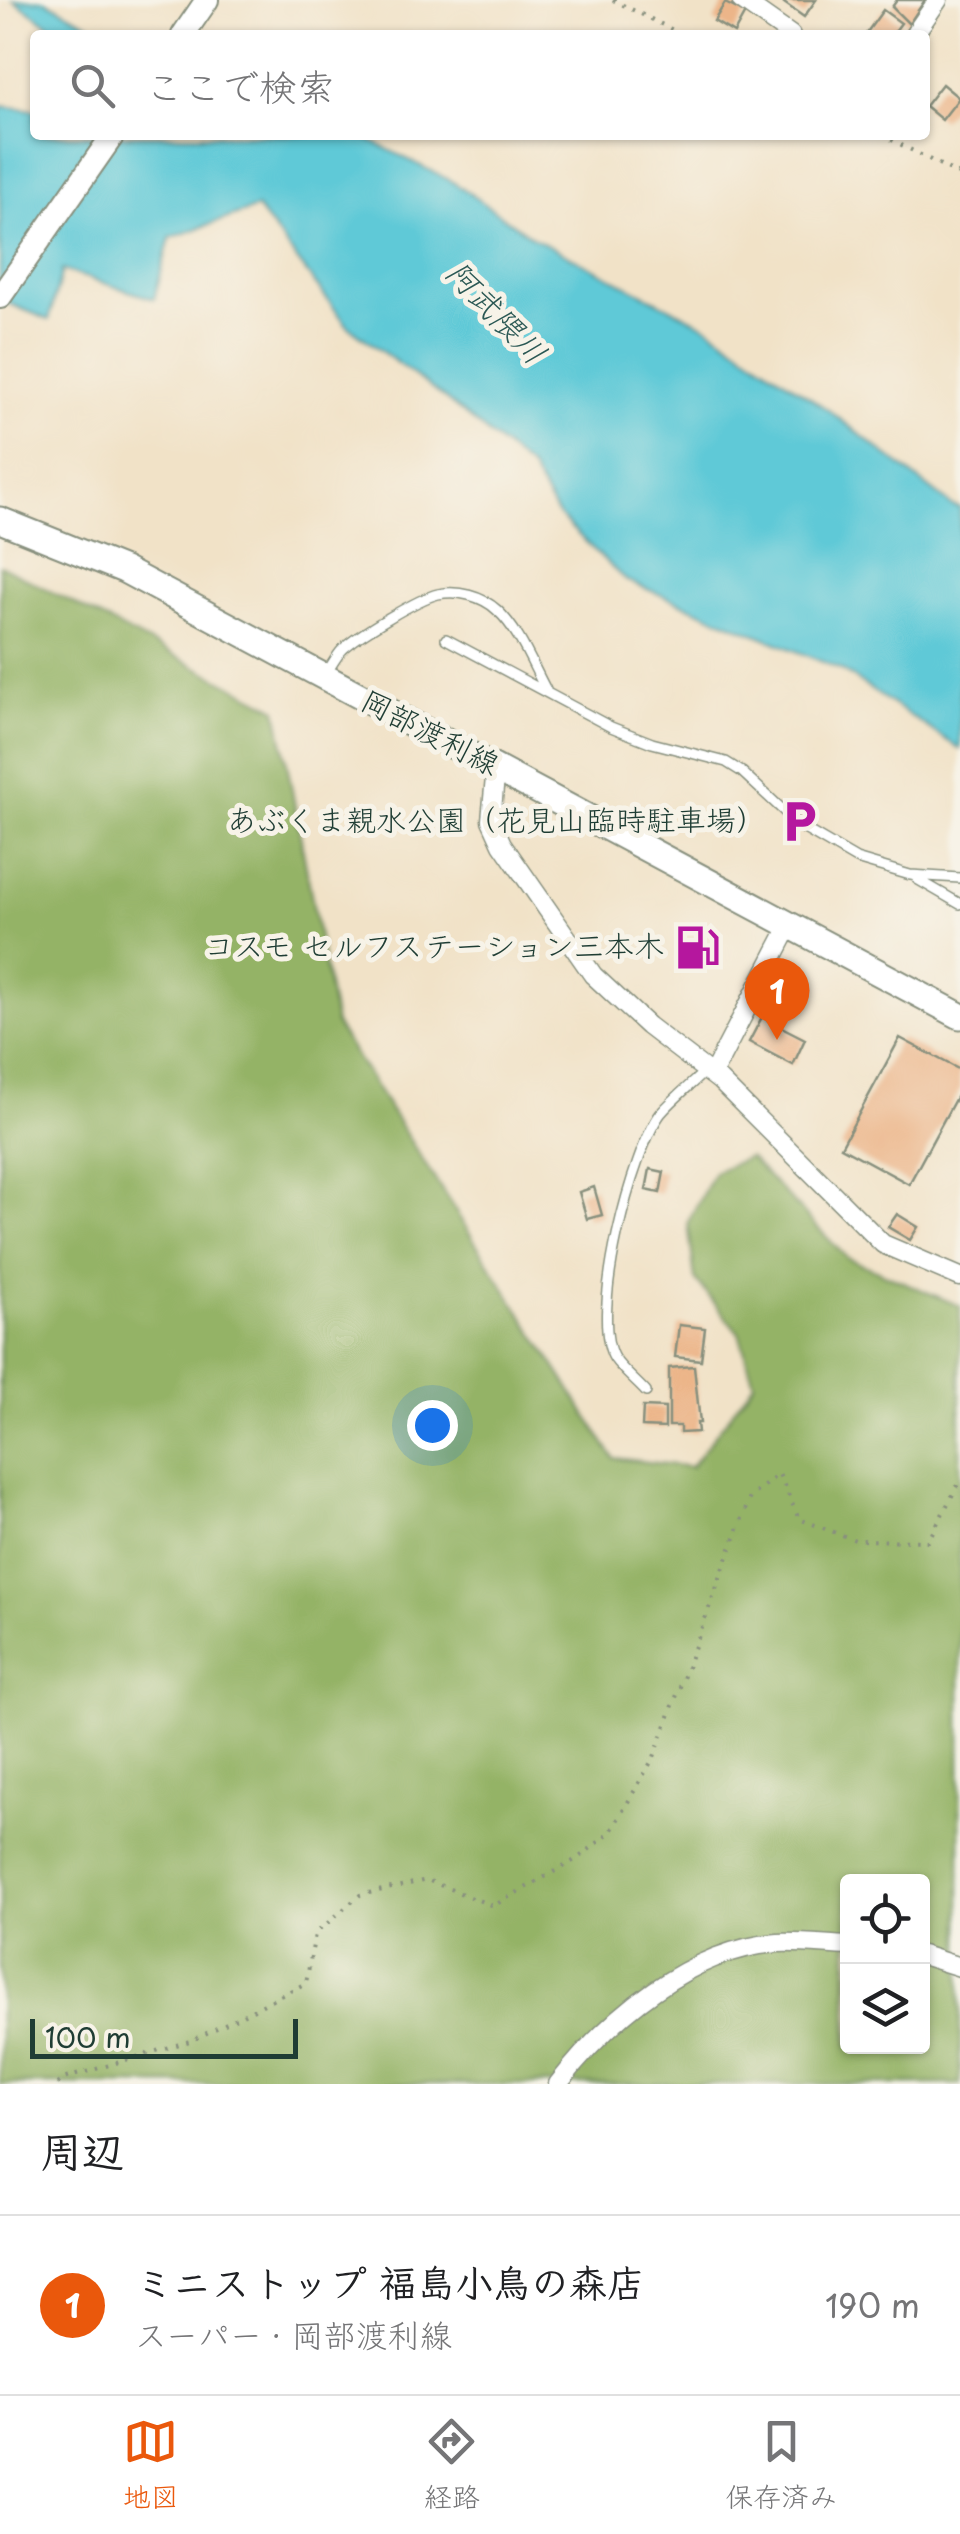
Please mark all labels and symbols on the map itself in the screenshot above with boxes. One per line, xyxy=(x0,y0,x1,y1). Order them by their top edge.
water label: 阿武隈川 xyxy=(436,249,559,374)
street label: 岡部渡利線 xyxy=(354,677,508,785)
place label: あぶくま親水公園（花見山臨時駐車場） xyxy=(227,796,766,841)
parking icon: あぶくま親水公園（花見山臨時駐車場） xyxy=(775,797,823,845)
place label: コスモ セルフステーション三本木 xyxy=(204,922,664,967)
fuel station icon: コスモ セルフステーション三本木 xyxy=(673,923,721,971)
pin: 1 xyxy=(744,958,810,1040)
your location xyxy=(407,1400,458,1451)
scale bar xyxy=(30,2014,298,2058)

